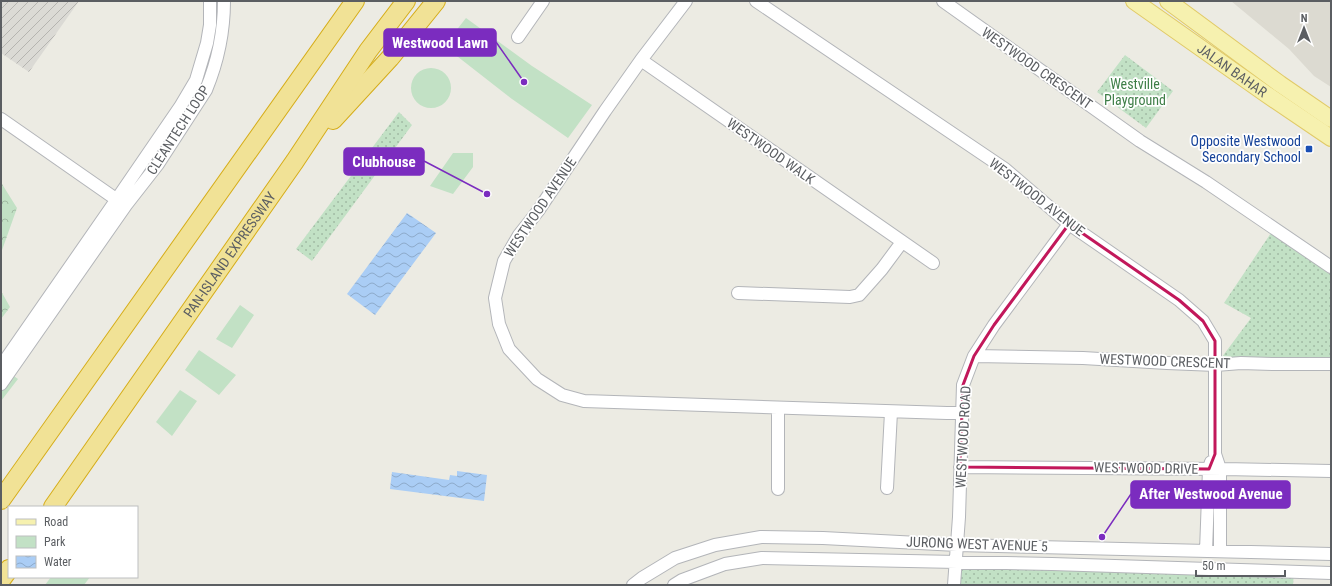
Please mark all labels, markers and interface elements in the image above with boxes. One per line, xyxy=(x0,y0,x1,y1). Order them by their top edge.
north arrow xyxy=(1284,8,1324,48)
text: N xyxy=(1301,12,1308,25)
street label: WESTWOOD CRESCENT xyxy=(979,24,1095,112)
callout: Westwood Lawn xyxy=(384,29,496,56)
text: Westwood Lawn xyxy=(392,34,488,52)
street label: JALAN BAHAR xyxy=(1194,40,1270,100)
park label: Westville Playground xyxy=(1104,76,1166,108)
street label: CLEANTECH LOOP xyxy=(143,82,213,178)
street label: WESTWOOD WALK xyxy=(724,115,818,188)
place label: Opposite Westwood Secondary School xyxy=(1191,133,1301,165)
marker: Opposite Westwood Secondary School xyxy=(1304,144,1314,154)
callout: Clubhouse xyxy=(344,148,424,175)
text: Clubhouse xyxy=(352,153,416,171)
street label: WESTWOOD AVENUE xyxy=(501,154,579,260)
street label: WESTWOOD AVENUE xyxy=(986,155,1088,239)
street label: PAN-ISLAND EXPRESSWAY xyxy=(180,188,279,320)
street label: WESTWOOD CRESCENT xyxy=(1099,351,1231,371)
street label: WESTWOOD ROAD xyxy=(952,385,974,489)
street label: WESTWOOD DRIVE xyxy=(1094,459,1199,477)
callout: After Westwood Avenue xyxy=(1131,481,1290,508)
text: After Westwood Avenue xyxy=(1139,485,1283,503)
legend xyxy=(8,506,138,578)
text: Road xyxy=(44,515,68,529)
street label: JURONG WEST AVENUE 5 xyxy=(906,534,1048,554)
text: Park xyxy=(44,535,66,549)
scale bar xyxy=(1196,552,1285,578)
text: Water xyxy=(44,555,72,569)
text: 50 m xyxy=(1202,559,1226,573)

